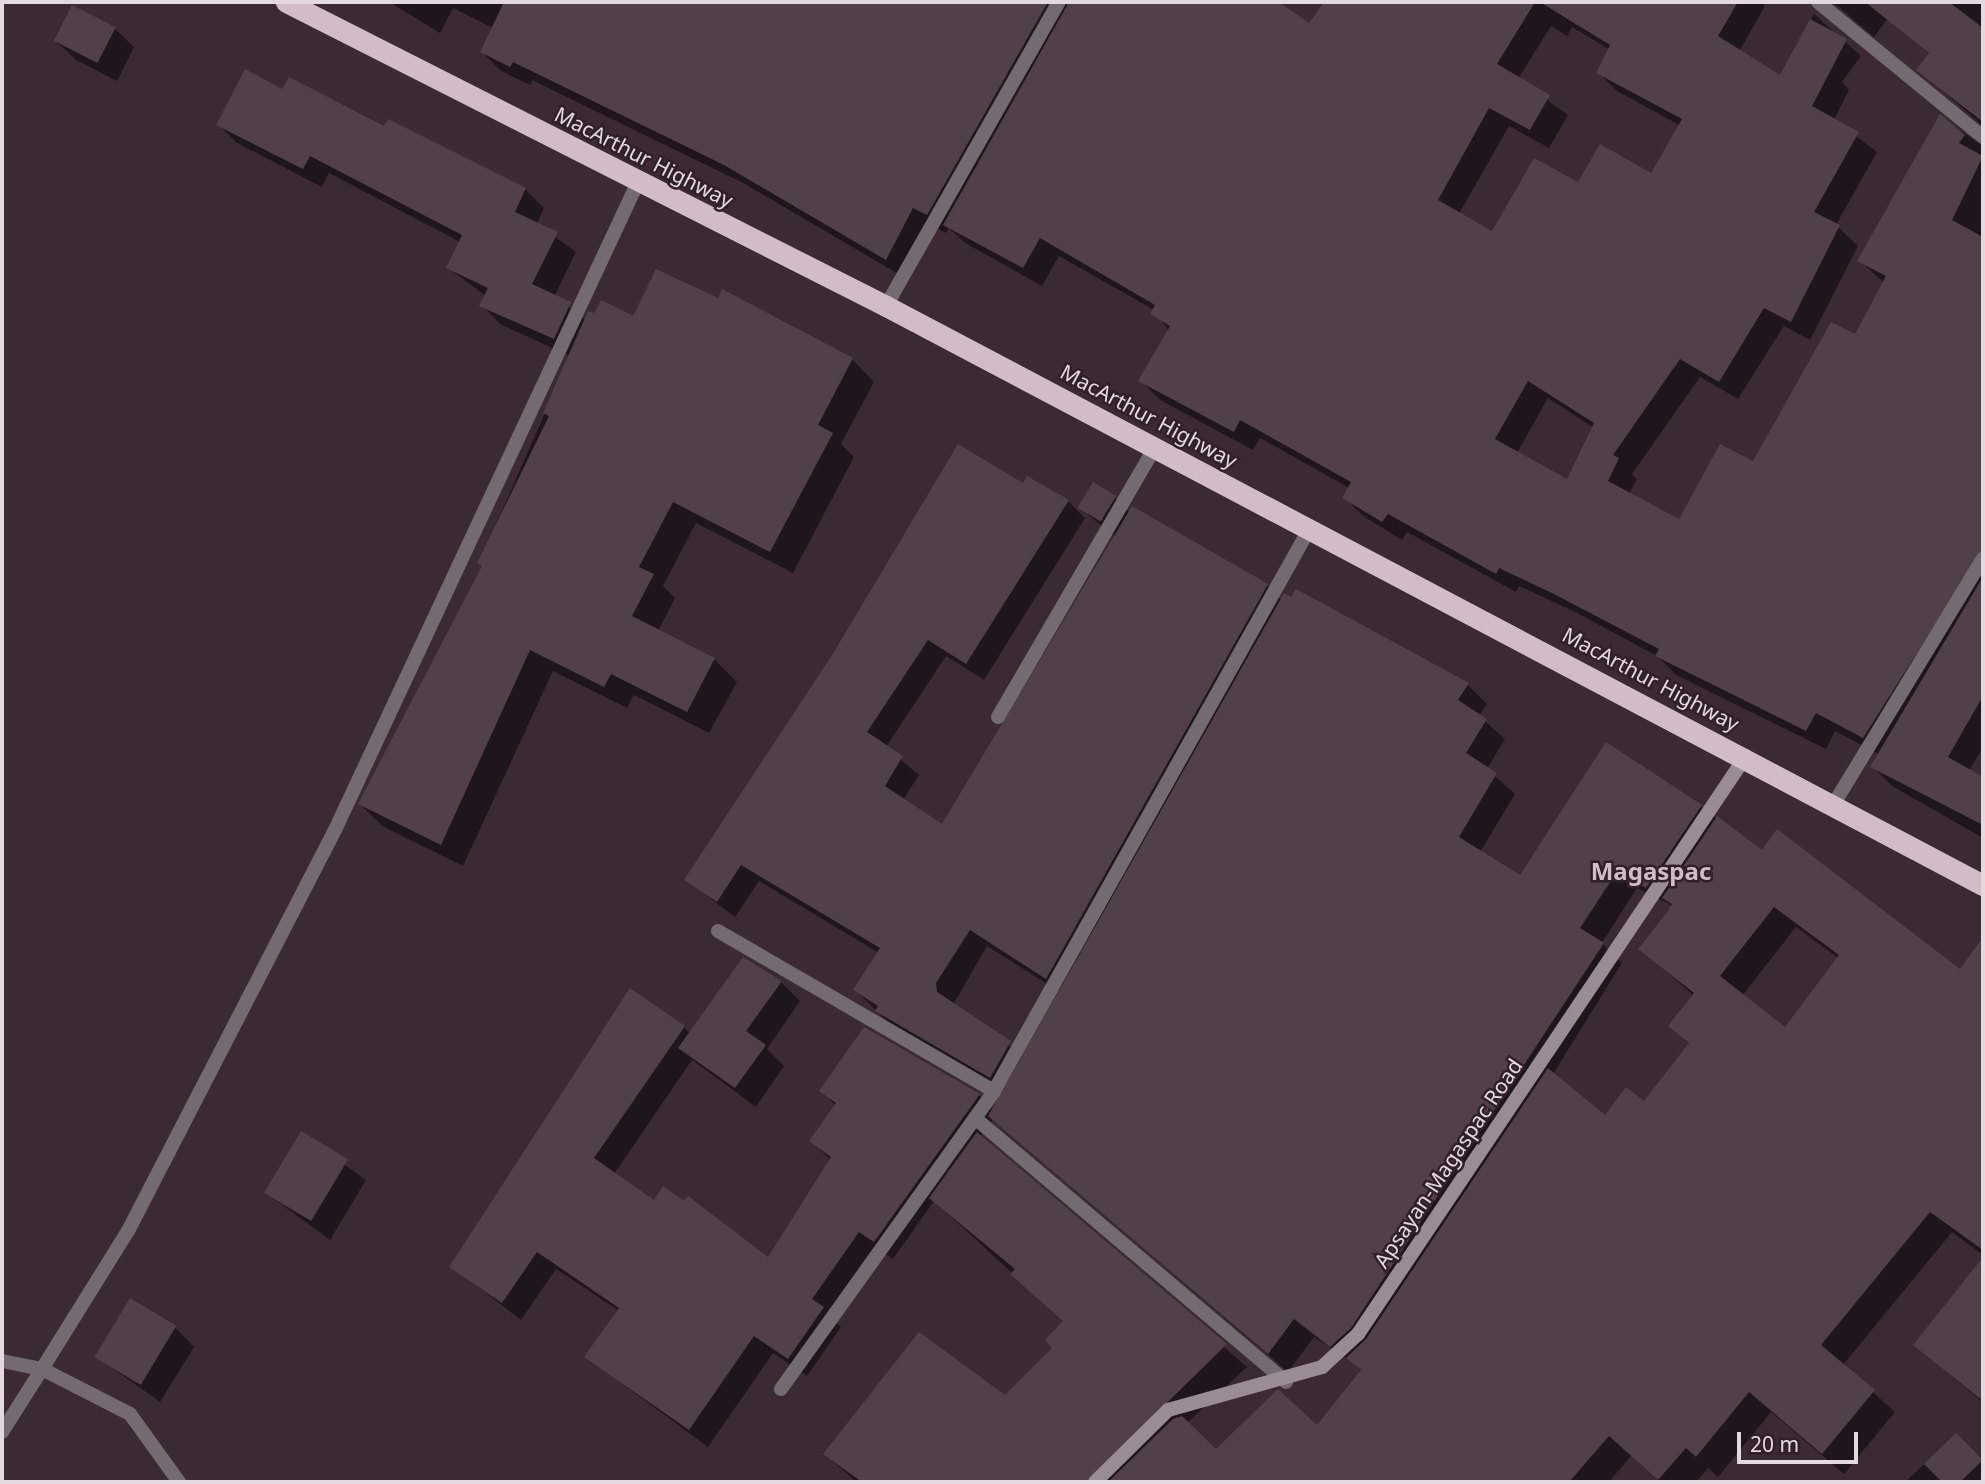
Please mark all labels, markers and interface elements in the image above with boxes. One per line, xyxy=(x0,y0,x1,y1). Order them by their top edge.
street label: MacArthur Highway xyxy=(551,101,737,213)
street label: MacArthur Highway xyxy=(1056,359,1242,473)
street label: MacArthur Highway xyxy=(1558,622,1744,736)
district label: Magaspac xyxy=(1591,857,1711,885)
street label: Apsayan-Magaspac Road xyxy=(1369,1054,1527,1272)
scale bar xyxy=(1740,1418,1861,1462)
text: 20 m xyxy=(1750,1430,1799,1458)

